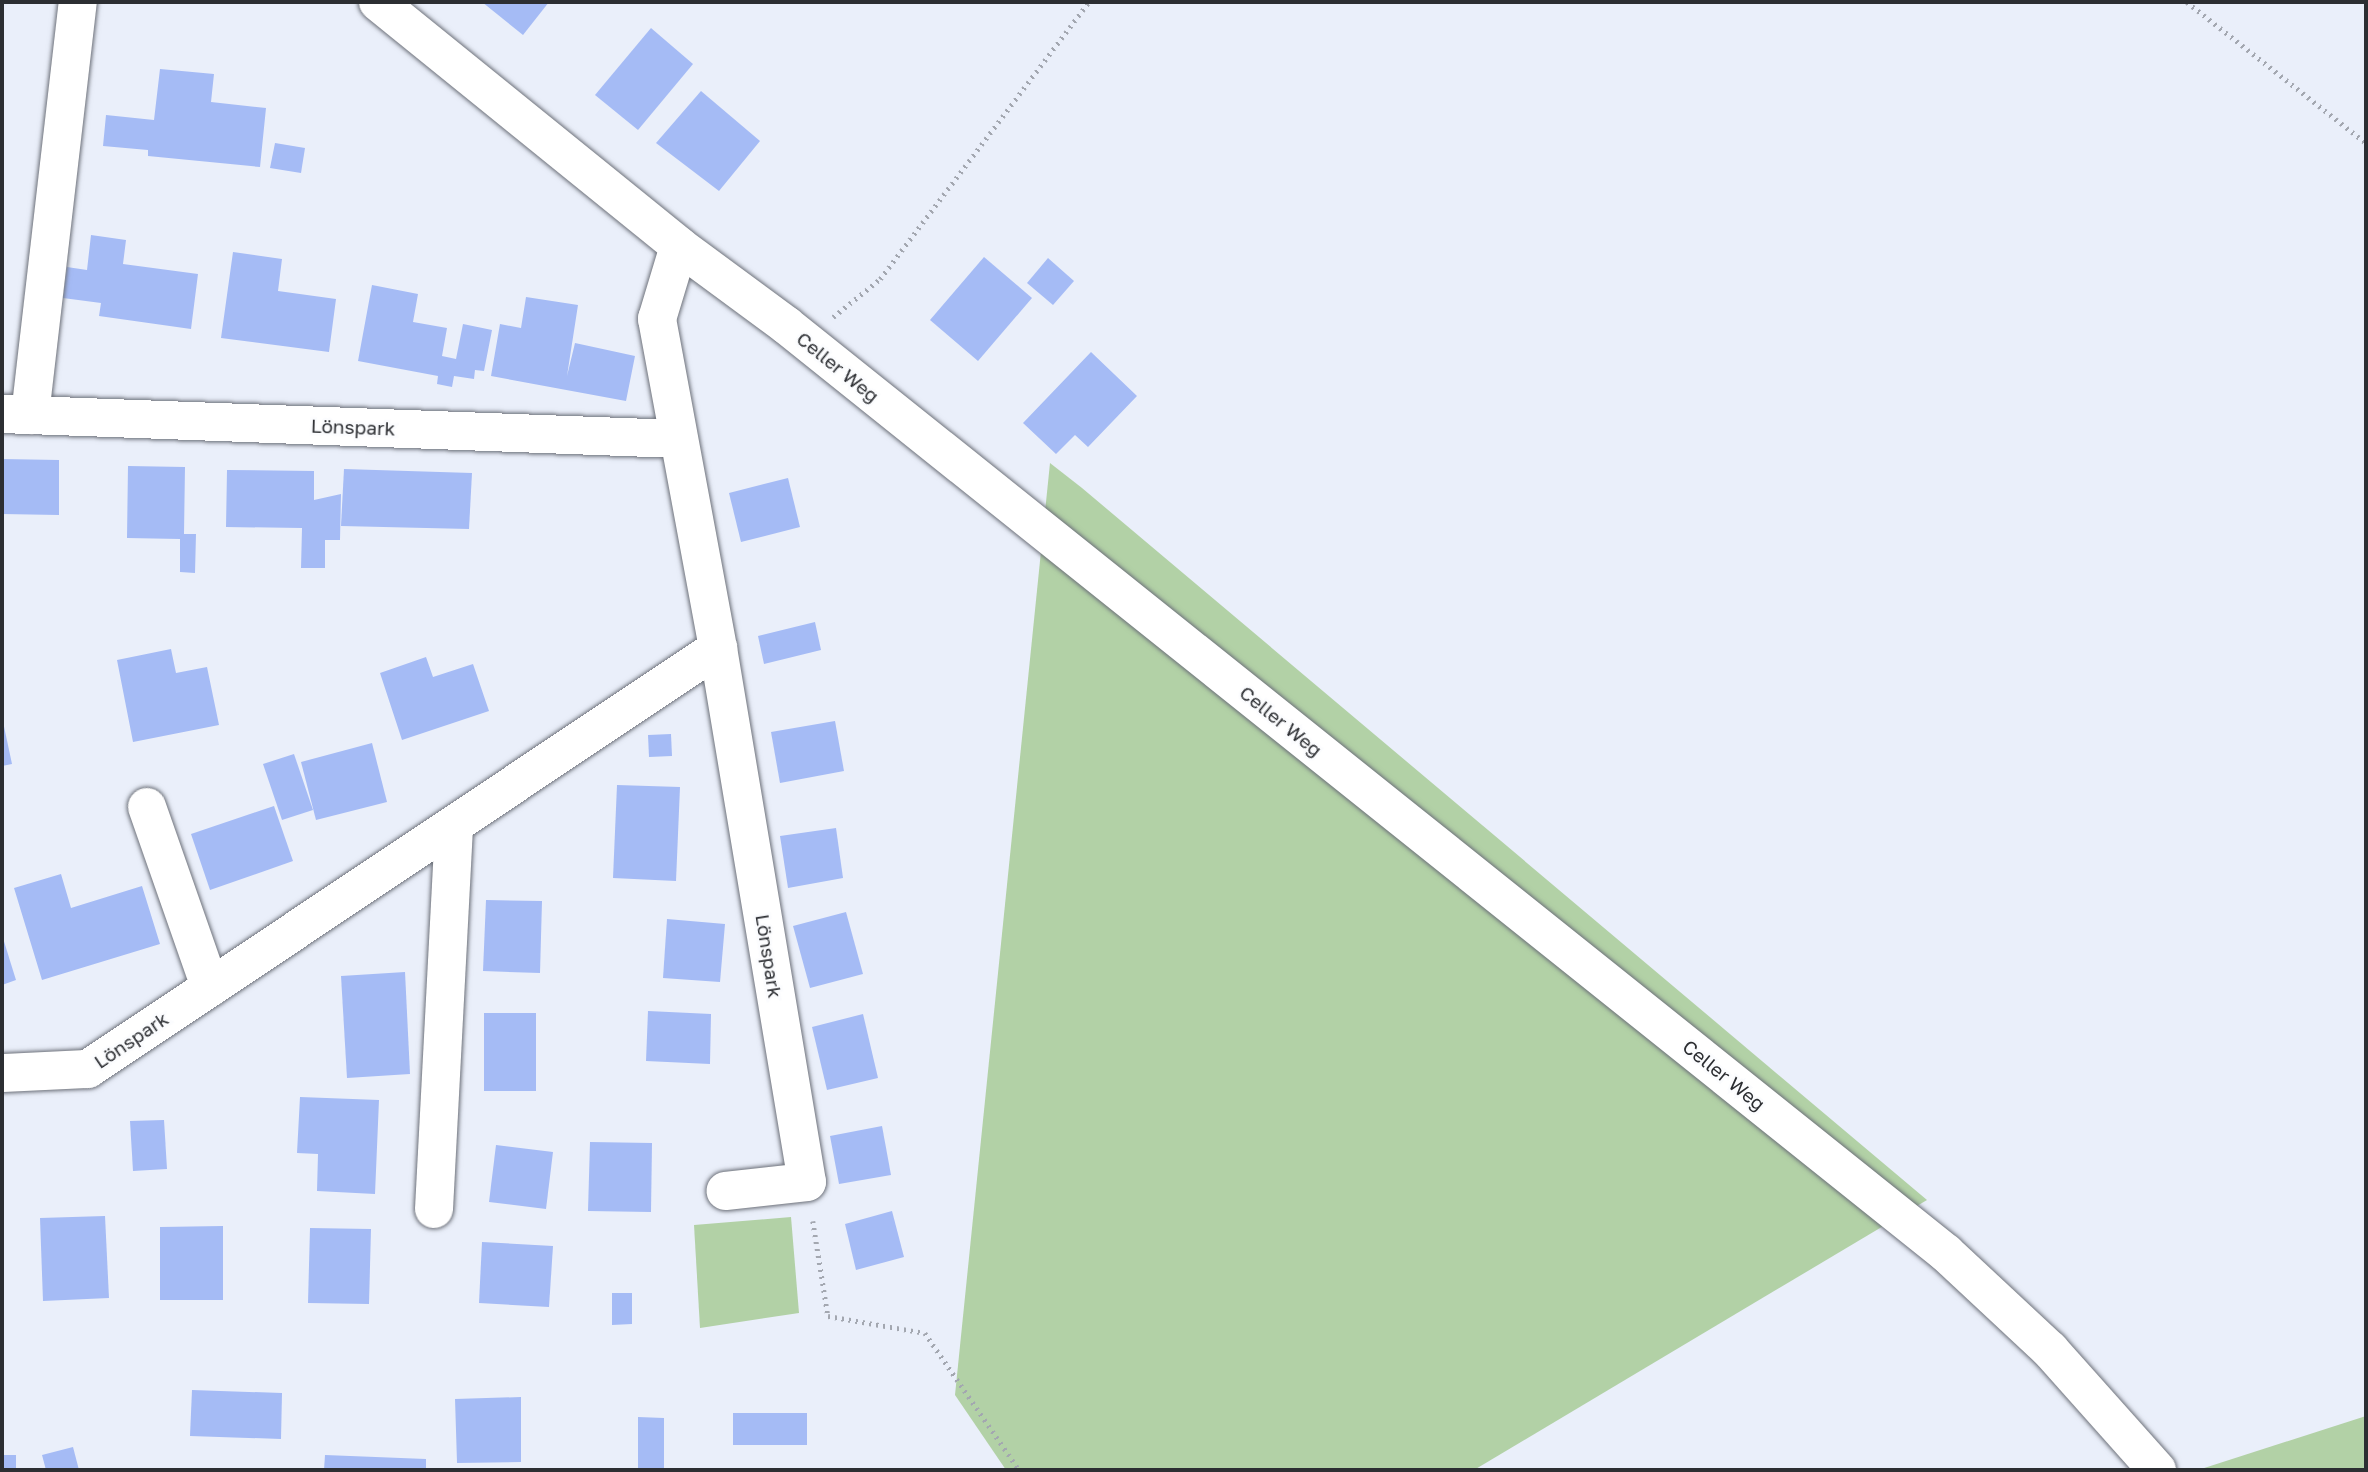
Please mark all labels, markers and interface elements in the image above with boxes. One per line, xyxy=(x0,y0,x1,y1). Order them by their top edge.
street label: Celler Weg xyxy=(792,327,884,407)
street label: Lönspark xyxy=(310,414,396,440)
street label: Celler Weg xyxy=(1235,681,1327,761)
street label: Lönspark xyxy=(751,913,787,999)
street label: Lönspark xyxy=(90,1007,172,1073)
street label: Celler Weg xyxy=(1678,1035,1770,1115)

